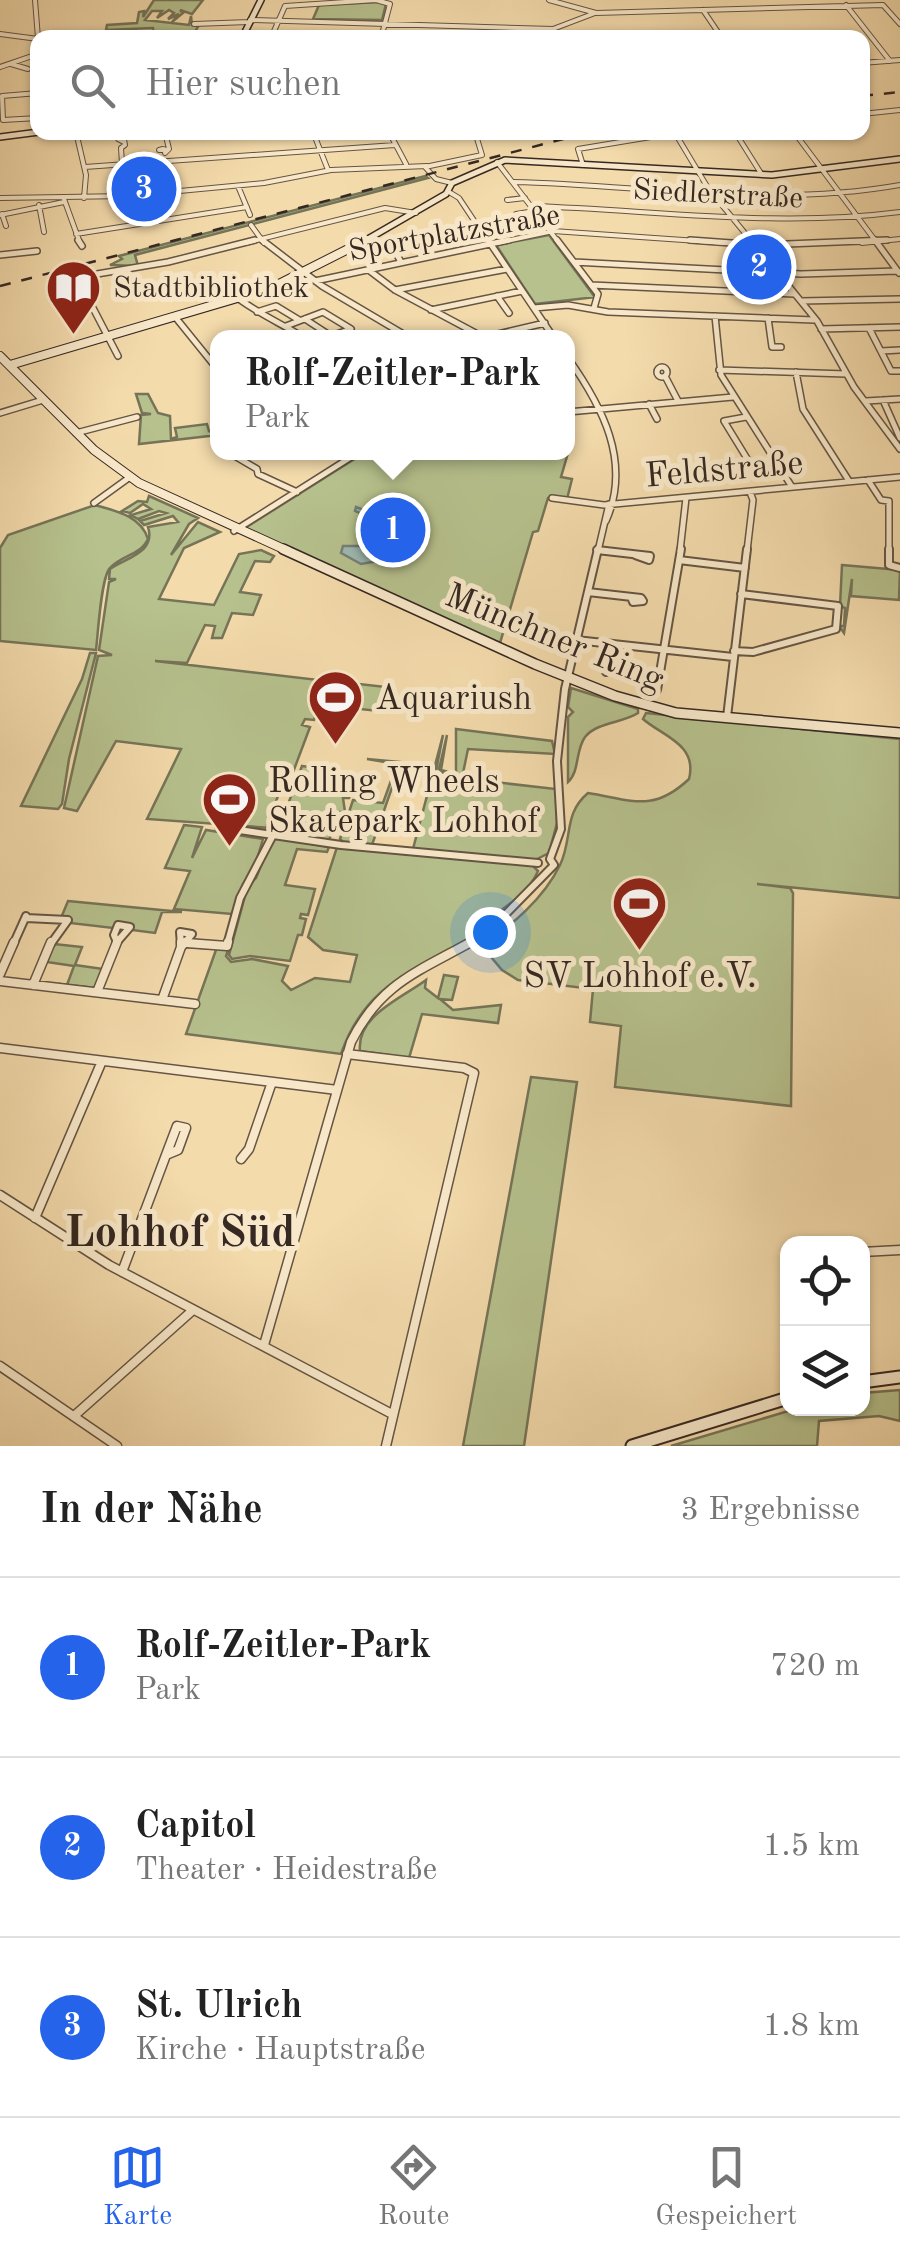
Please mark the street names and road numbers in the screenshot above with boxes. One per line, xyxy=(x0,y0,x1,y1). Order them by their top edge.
street label: Siedlerstraße xyxy=(632,176,804,214)
street label: Sportplatzstraße xyxy=(346,201,562,267)
street label: Feldstraße xyxy=(644,446,805,495)
street label: Münchner Ring xyxy=(440,579,669,698)

